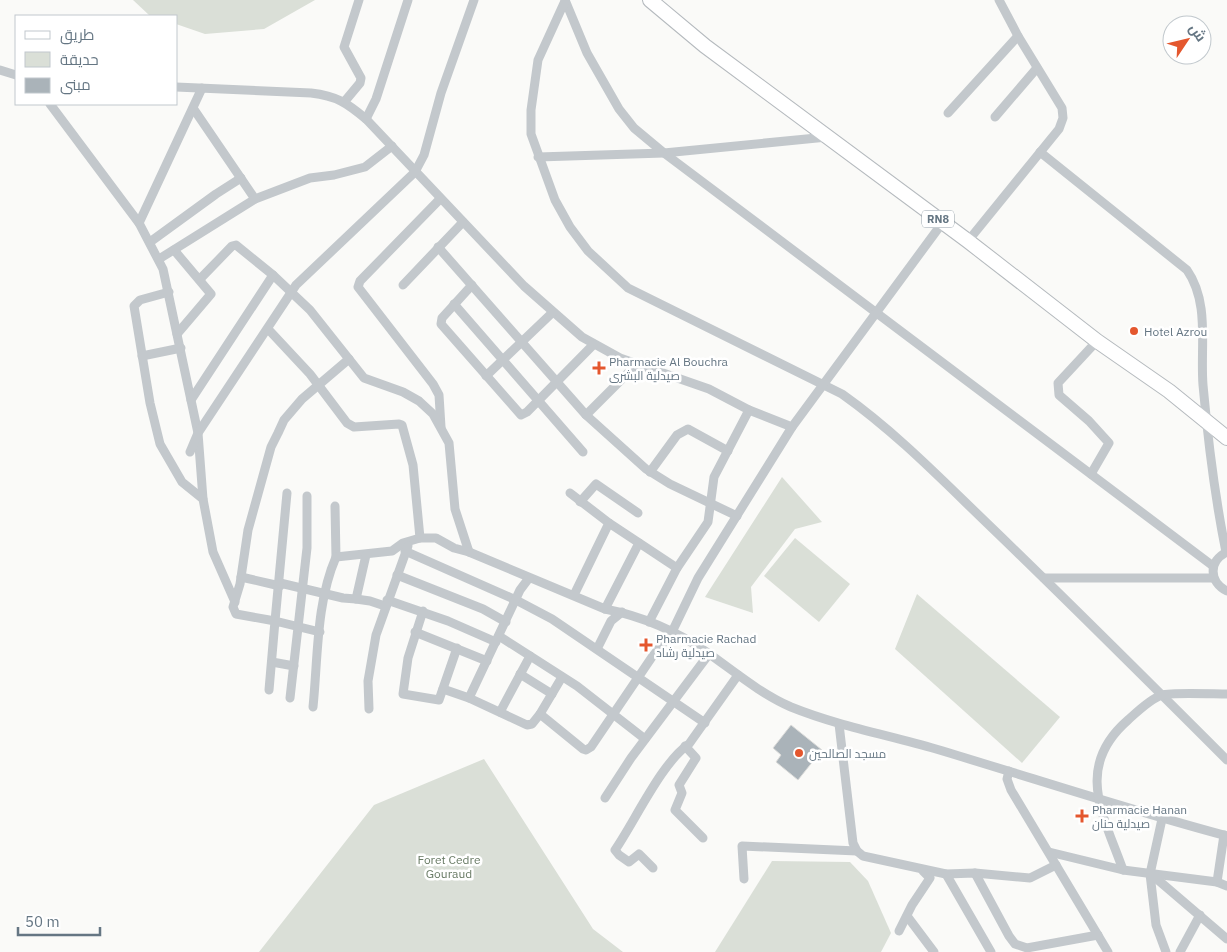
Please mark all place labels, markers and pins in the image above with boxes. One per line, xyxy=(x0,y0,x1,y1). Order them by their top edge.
place label: Hotel Azrou xyxy=(1144,324,1207,339)
marker: Hotel Azrou xyxy=(1128,325,1140,337)
place label: Pharmacie Al Bouchra صيدلية البشرى xyxy=(609,354,729,383)
marker: Pharmacie Al Bouchra صيدلية البشرى xyxy=(593,362,605,374)
place label: Pharmacie Rachad صيدلية رشاد xyxy=(656,631,756,660)
marker: Pharmacie Rachad صيدلية رشاد xyxy=(640,639,652,651)
place label: مسجد الصالحين xyxy=(809,746,886,761)
marker: مسجد الصالحين xyxy=(793,747,805,759)
place label: Pharmacie Hanan صيدلية حنان xyxy=(1092,802,1187,831)
marker: Pharmacie Hanan صيدلية حنان xyxy=(1076,810,1088,822)

